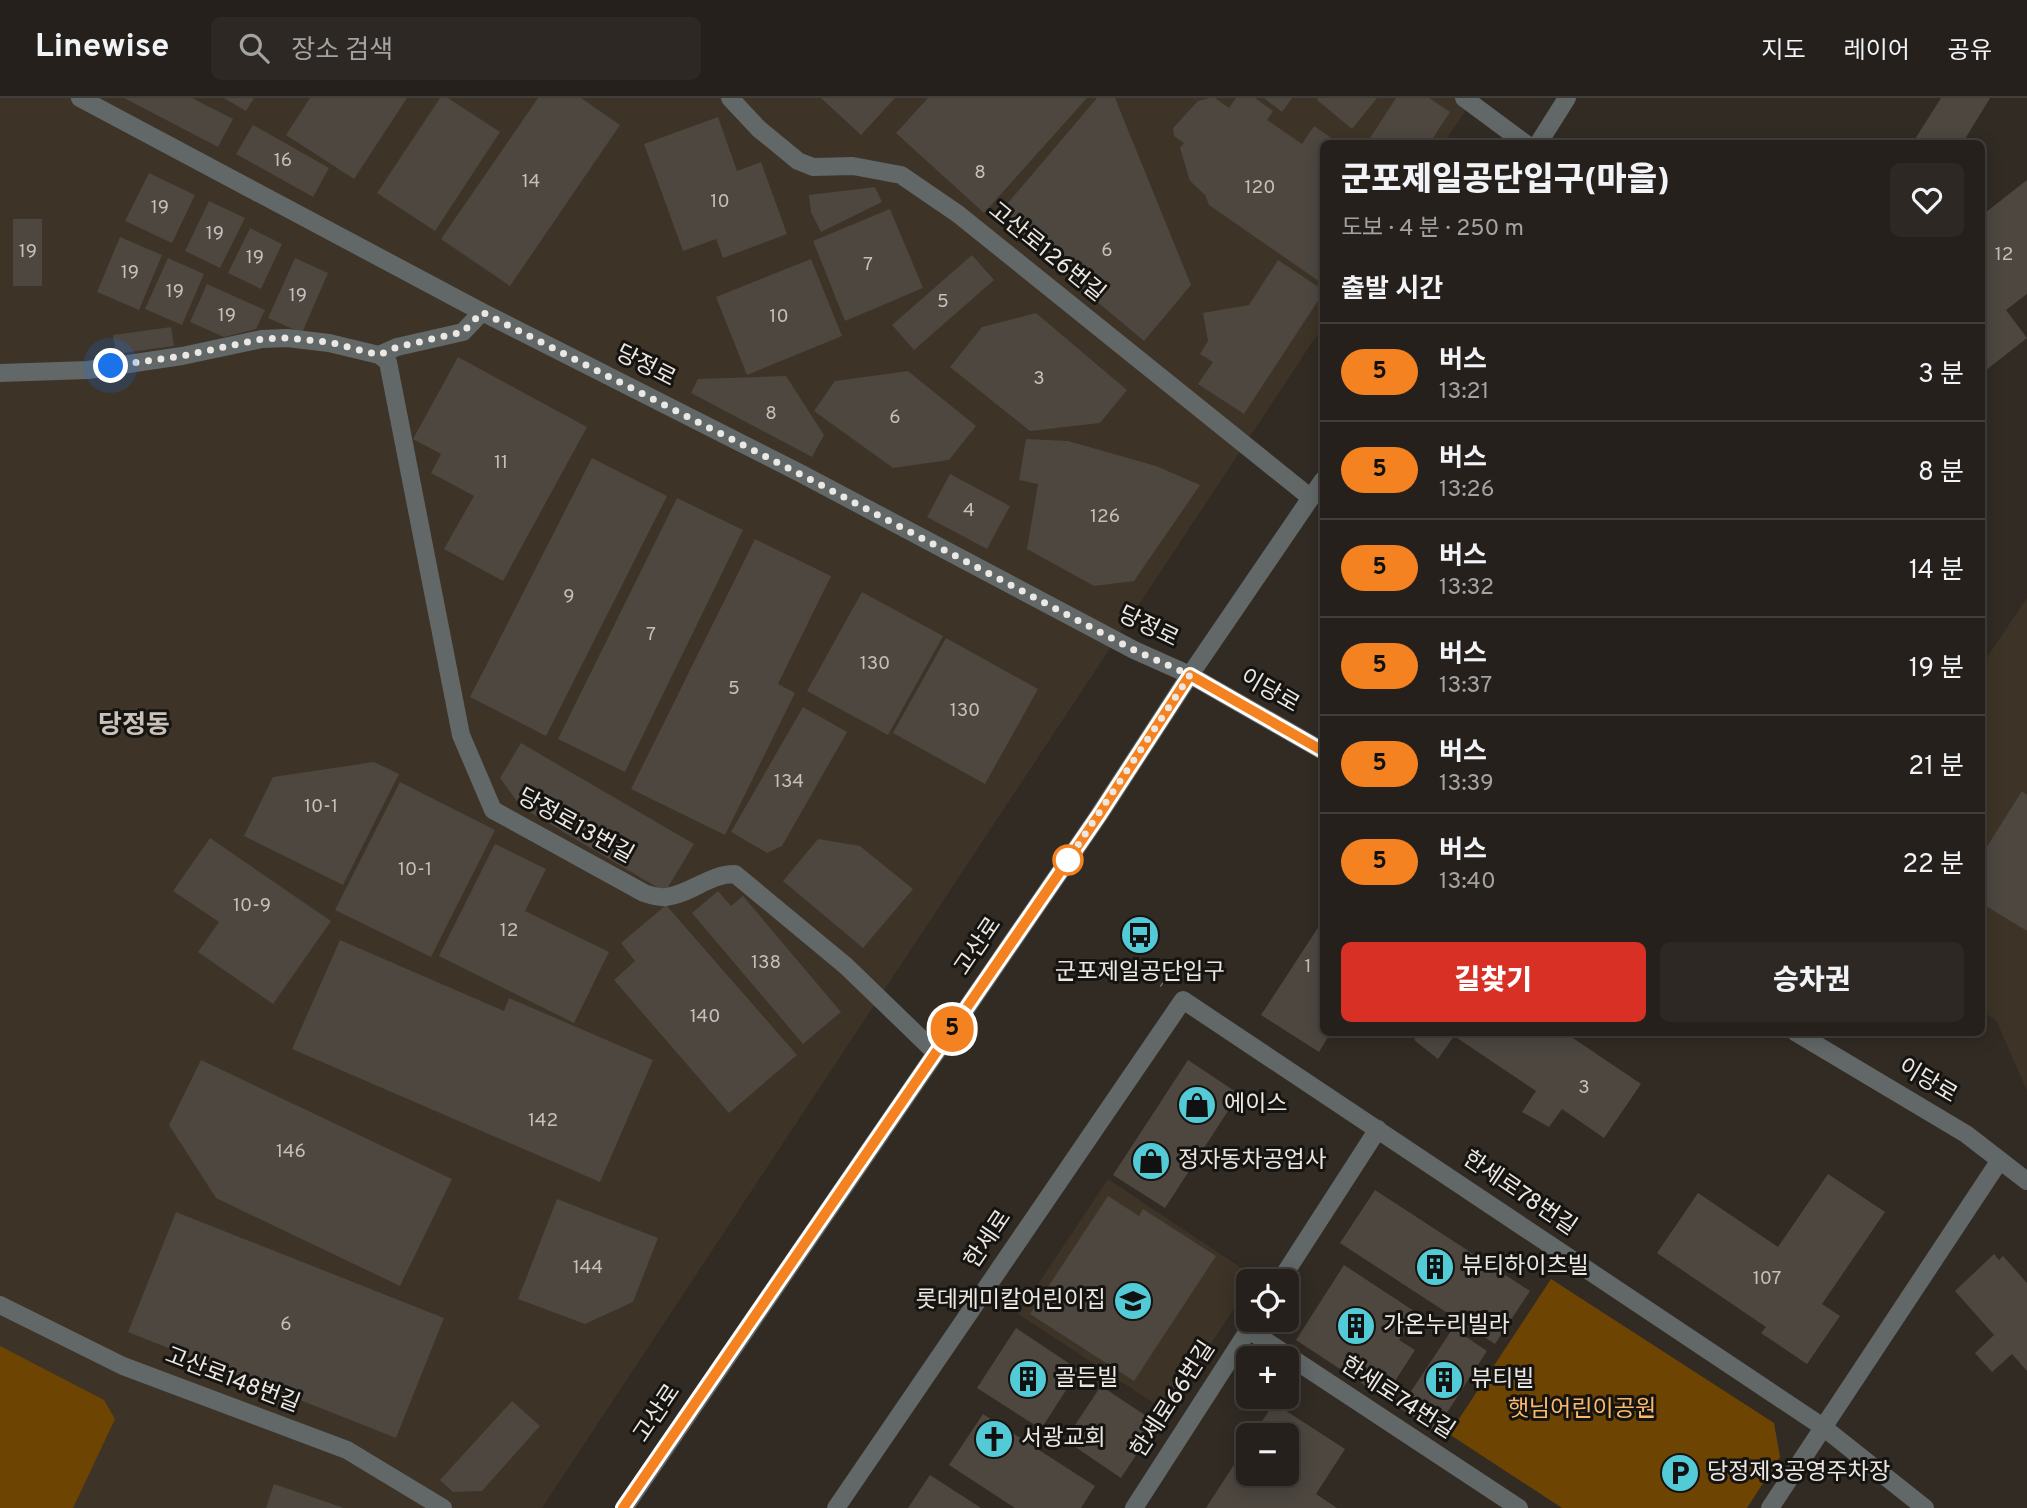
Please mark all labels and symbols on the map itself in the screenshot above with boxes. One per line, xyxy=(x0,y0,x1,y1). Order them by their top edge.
house number: 16 xyxy=(274,149,292,173)
house number: 8 xyxy=(974,161,986,185)
house number: 14 xyxy=(522,170,540,194)
house number: 120 xyxy=(1245,176,1275,200)
house number: 10 xyxy=(710,190,730,214)
house number: 19 xyxy=(151,196,169,220)
street label: 고산로126번길 xyxy=(982,197,1110,309)
house number: 19 xyxy=(206,222,224,246)
house number: 6 xyxy=(1101,239,1113,263)
house number: 19 xyxy=(19,240,37,264)
house number: 12 xyxy=(1995,243,2013,267)
house number: 19 xyxy=(246,246,264,270)
house number: 7 xyxy=(863,253,873,277)
house number: 19 xyxy=(121,261,139,285)
house number: 19 xyxy=(166,280,184,304)
house number: 19 xyxy=(289,284,307,308)
house number: 5 xyxy=(937,290,949,314)
house number: 19 xyxy=(218,304,236,328)
house number: 10 xyxy=(769,305,789,329)
street label: 당정로 xyxy=(610,340,680,394)
your location xyxy=(93,348,128,383)
house number: 3 xyxy=(1033,367,1045,391)
house number: 8 xyxy=(765,402,777,426)
house number: 6 xyxy=(889,406,901,430)
house number: 11 xyxy=(494,451,508,475)
house number: 4 xyxy=(963,499,975,523)
house number: 126 xyxy=(1090,505,1120,529)
house number: 9 xyxy=(563,585,575,609)
street label: 당정로 xyxy=(1113,601,1183,655)
house number: 7 xyxy=(646,623,656,647)
house number: 130 xyxy=(860,652,890,676)
street label: 이당로 xyxy=(1234,664,1304,720)
house number: 5 xyxy=(728,677,740,701)
house number: 130 xyxy=(950,699,980,723)
district label: 당정동 xyxy=(98,710,170,743)
house number: 134 xyxy=(774,770,804,794)
street label: 당정로13번길 xyxy=(512,783,638,871)
house number: 10-1 xyxy=(304,795,338,819)
unlabelled marker xyxy=(1053,845,1083,875)
house number: 10-1 xyxy=(398,858,432,882)
house number: 10-9 xyxy=(233,894,271,918)
street label: 고산로 xyxy=(949,913,1009,981)
bus stop icon: 군포제일공단입구 xyxy=(1119,914,1161,956)
house number: 12 xyxy=(500,919,518,943)
house number: 138 xyxy=(751,951,781,975)
house number: 1 xyxy=(1304,955,1312,979)
place label: 군포제일공단입구 xyxy=(1055,959,1225,988)
house number: 140 xyxy=(690,1005,720,1029)
line badge: 5 xyxy=(929,1006,975,1052)
street label: 이당로 xyxy=(1892,1053,1962,1111)
house number: 3 xyxy=(1578,1076,1590,1100)
shop icon: 에이스 xyxy=(1176,1084,1218,1126)
place label: 에이스 xyxy=(1224,1091,1287,1120)
house number: 142 xyxy=(528,1109,558,1133)
house number: 146 xyxy=(276,1140,306,1164)
shop icon: 정자동차공업사 xyxy=(1130,1140,1172,1182)
street label: 한세로78번길 xyxy=(1457,1145,1581,1243)
place label: 정자동차공업사 xyxy=(1178,1147,1326,1176)
street label: 한세로 xyxy=(959,1206,1019,1274)
building icon: 뷰티하이츠빌 xyxy=(1414,1246,1456,1288)
place label: 뷰티하이츠빌 xyxy=(1462,1253,1589,1282)
house number: 144 xyxy=(573,1256,603,1280)
house number: 107 xyxy=(1753,1267,1781,1291)
school or university icon: 롯데케미칼어린이집 xyxy=(1112,1280,1154,1322)
place label: 롯데케미칼어린이집 xyxy=(916,1287,1106,1316)
building icon: 가온누리빌라 xyxy=(1335,1305,1377,1347)
place label: 가온누리빌라 xyxy=(1383,1312,1510,1341)
house number: 6 xyxy=(280,1313,292,1337)
street label: 한세로66번길 xyxy=(1126,1336,1222,1464)
street label: 고산로148번길 xyxy=(160,1342,304,1420)
street label: 한세로74번길 xyxy=(1335,1351,1459,1447)
building icon: 골든빌 xyxy=(1007,1358,1049,1400)
building icon: 뷰티빌 xyxy=(1423,1359,1465,1401)
place label: 골든빌 xyxy=(1055,1365,1118,1394)
place label: 뷰티빌 xyxy=(1471,1366,1534,1395)
street label: 고산로 xyxy=(628,1380,688,1448)
park label: 햇님어린이공원 xyxy=(1508,1396,1656,1425)
church icon: 서광교회 xyxy=(973,1418,1015,1460)
place label: 서광교회 xyxy=(1021,1425,1106,1454)
parking icon: 당정제3공영주차장 xyxy=(1659,1452,1701,1494)
place label: 당정제3공영주차장 xyxy=(1707,1459,1890,1488)

